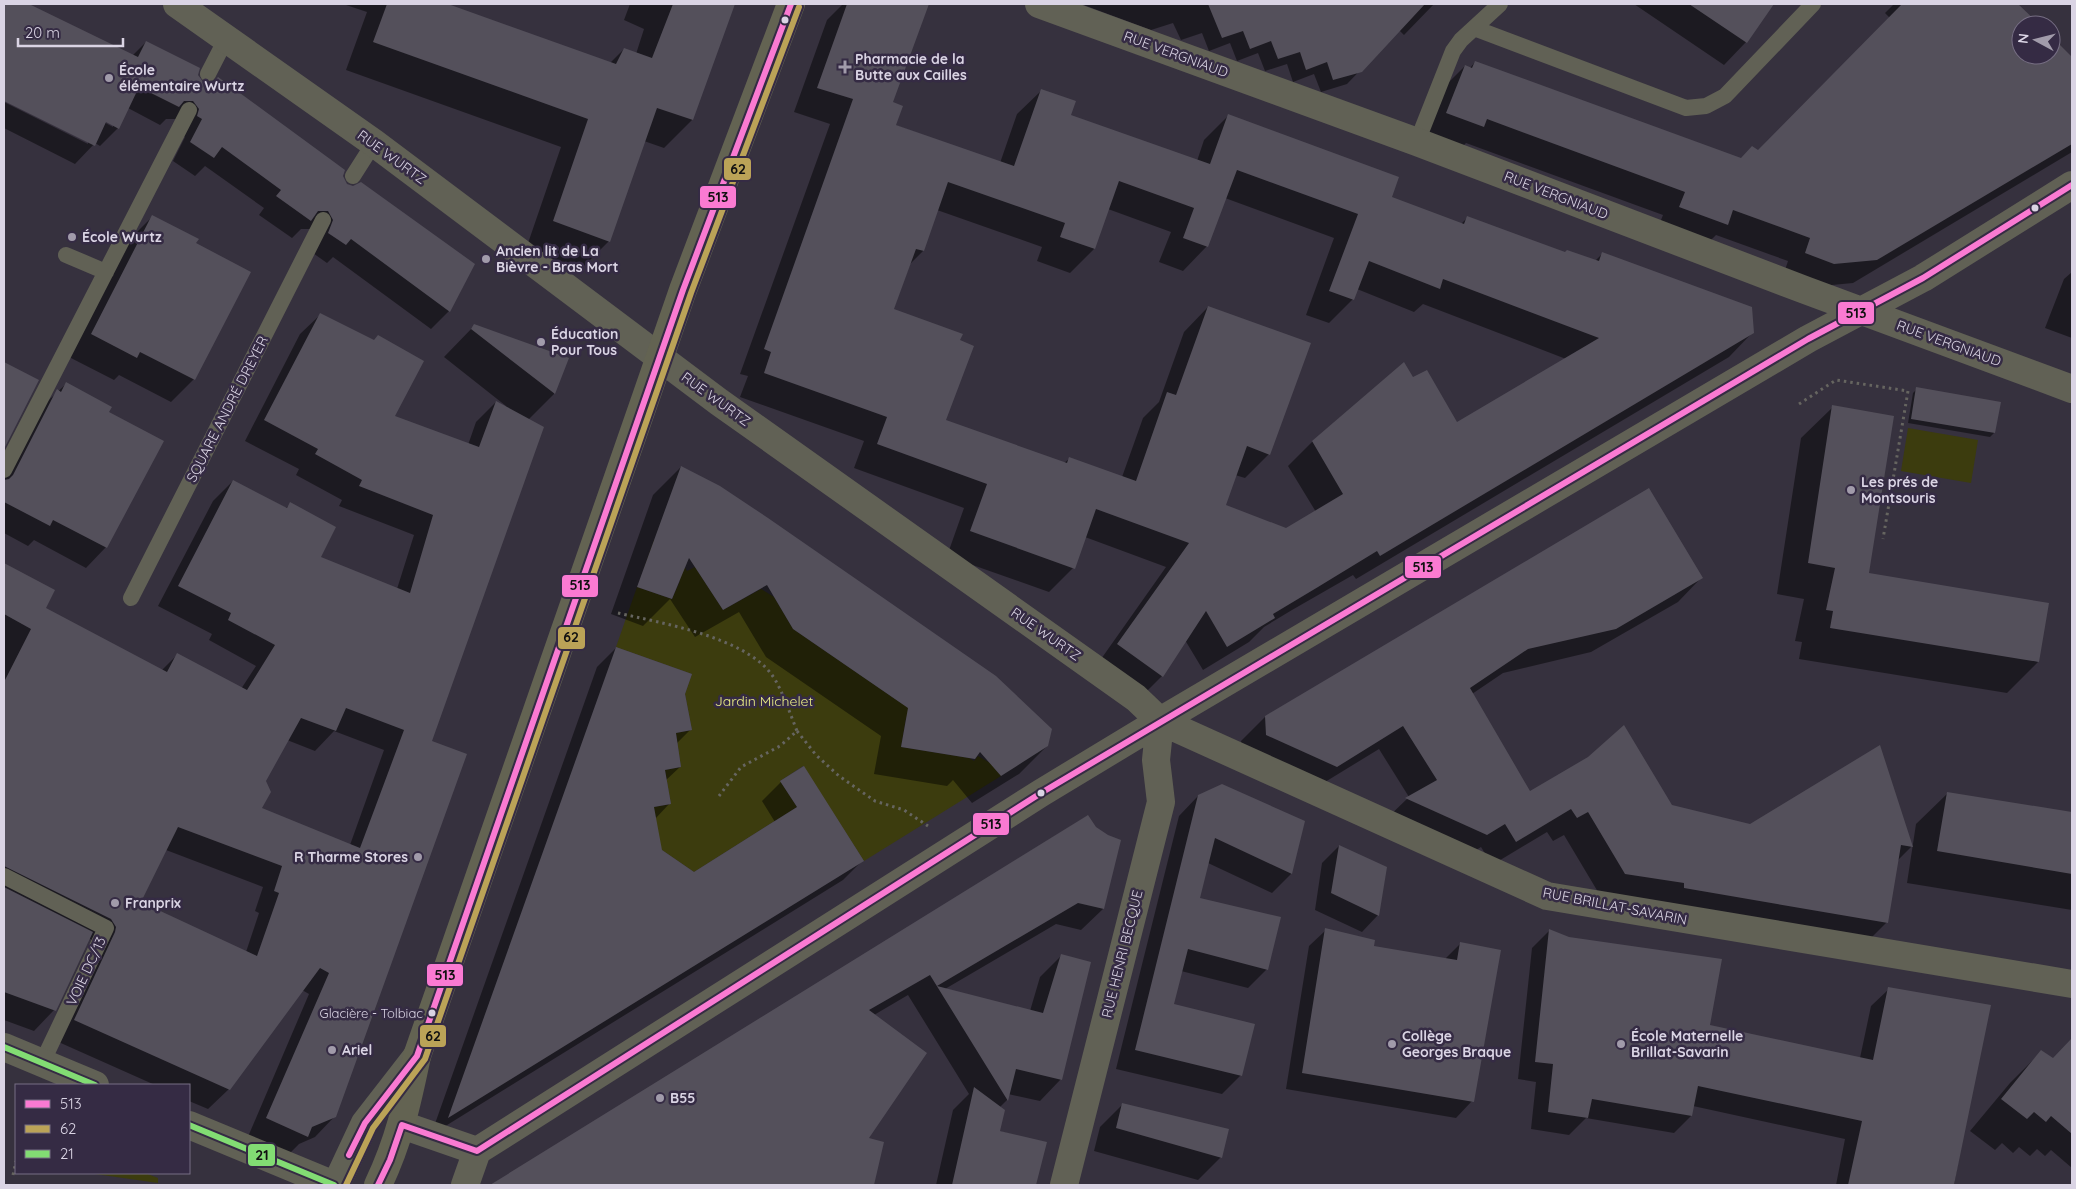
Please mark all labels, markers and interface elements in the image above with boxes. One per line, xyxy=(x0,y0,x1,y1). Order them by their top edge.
scale bar xyxy=(18,15,122,47)
unlabelled marker xyxy=(780,15,790,25)
north arrow xyxy=(2011,15,2061,65)
text: 20 m xyxy=(25,23,60,42)
street label: RUE VERGNIAUD xyxy=(1121,27,1231,81)
text: N xyxy=(2014,32,2033,45)
place label: Pharmacie de la Butte aux Cailles xyxy=(855,50,967,84)
place label: École élémentaire Wurtz xyxy=(119,61,245,95)
marker: Pharmacie de la Butte aux Cailles xyxy=(839,61,851,73)
marker: École élémentaire Wurtz xyxy=(103,72,115,84)
street label: RUE WURTZ xyxy=(354,126,430,188)
line badge: 62 xyxy=(723,157,752,181)
text: 62 xyxy=(730,160,746,178)
street label: RUE VERGNIAUD xyxy=(1501,167,1611,223)
line badge: 513 xyxy=(699,185,737,209)
text: 513 xyxy=(707,188,729,206)
unlabelled marker xyxy=(2030,203,2040,213)
place label: École Wurtz xyxy=(82,228,162,246)
marker: École Wurtz xyxy=(66,231,78,243)
place label: Ancien lit de La Bièvre - Bras Mort xyxy=(496,242,619,276)
marker: Ancien lit de La Bièvre - Bras Mort xyxy=(480,253,492,265)
line badge: 513 xyxy=(1837,301,1875,325)
text: 513 xyxy=(1845,304,1867,322)
street label: RUE VERGNIAUD xyxy=(1894,316,2004,370)
place label: Éducation Pour Tous xyxy=(551,325,618,359)
street label: SQUARE ANDRÉ DREYER xyxy=(182,333,272,485)
marker: Éducation Pour Tous xyxy=(535,336,547,348)
street label: RUE WURTZ xyxy=(678,368,754,430)
place label: Les prés de Montsouris xyxy=(1861,473,1938,507)
marker: Les prés de Montsouris xyxy=(1845,484,1857,496)
line badge: 513 xyxy=(1404,555,1442,579)
text: 513 xyxy=(1412,558,1434,576)
line badge: 513 xyxy=(561,574,599,598)
text: 513 xyxy=(569,576,591,594)
street label: RUE WURTZ xyxy=(1008,603,1084,665)
line badge: 62 xyxy=(557,626,586,650)
text: 62 xyxy=(563,628,579,646)
park label: Jardin Michelet xyxy=(715,692,813,710)
unlabelled marker xyxy=(1036,788,1046,798)
line badge: 513 xyxy=(972,812,1010,836)
text: 513 xyxy=(980,815,1002,833)
place label: R Tharme Stores xyxy=(294,848,408,866)
marker: R Tharme Stores xyxy=(412,851,424,863)
street label: RUE BRILLAT-SAVARIN xyxy=(1541,883,1689,929)
street label: RUE HENRI BECQUE xyxy=(1097,888,1147,1020)
place label: Franprix xyxy=(125,894,181,912)
marker: Franprix xyxy=(109,897,121,909)
street label: VOIE DC/13 xyxy=(62,934,110,1008)
line badge: 513 xyxy=(426,963,464,987)
text: 513 xyxy=(434,966,456,984)
place label: Glacière - Tolbiac xyxy=(320,1005,423,1021)
marker: Glacière - Tolbiac xyxy=(427,1008,437,1018)
line badge: 62 xyxy=(419,1024,447,1048)
text: 62 xyxy=(425,1027,441,1045)
place label: Collège Georges Braque xyxy=(1402,1027,1511,1061)
place label: École Maternelle Brillat-Savarin xyxy=(1631,1027,1743,1061)
marker: Collège Georges Braque xyxy=(1386,1038,1398,1050)
marker: École Maternelle Brillat-Savarin xyxy=(1615,1038,1627,1050)
place label: Ariel xyxy=(342,1041,372,1059)
marker: Ariel xyxy=(326,1044,338,1056)
legend xyxy=(15,1084,190,1174)
place label: B55 xyxy=(670,1089,695,1107)
marker: B55 xyxy=(654,1092,666,1104)
text: 513 xyxy=(60,1094,82,1113)
text: 62 xyxy=(60,1119,76,1138)
line badge: 21 xyxy=(247,1143,276,1167)
text: 21 xyxy=(60,1144,74,1163)
text: 21 xyxy=(255,1146,269,1164)

